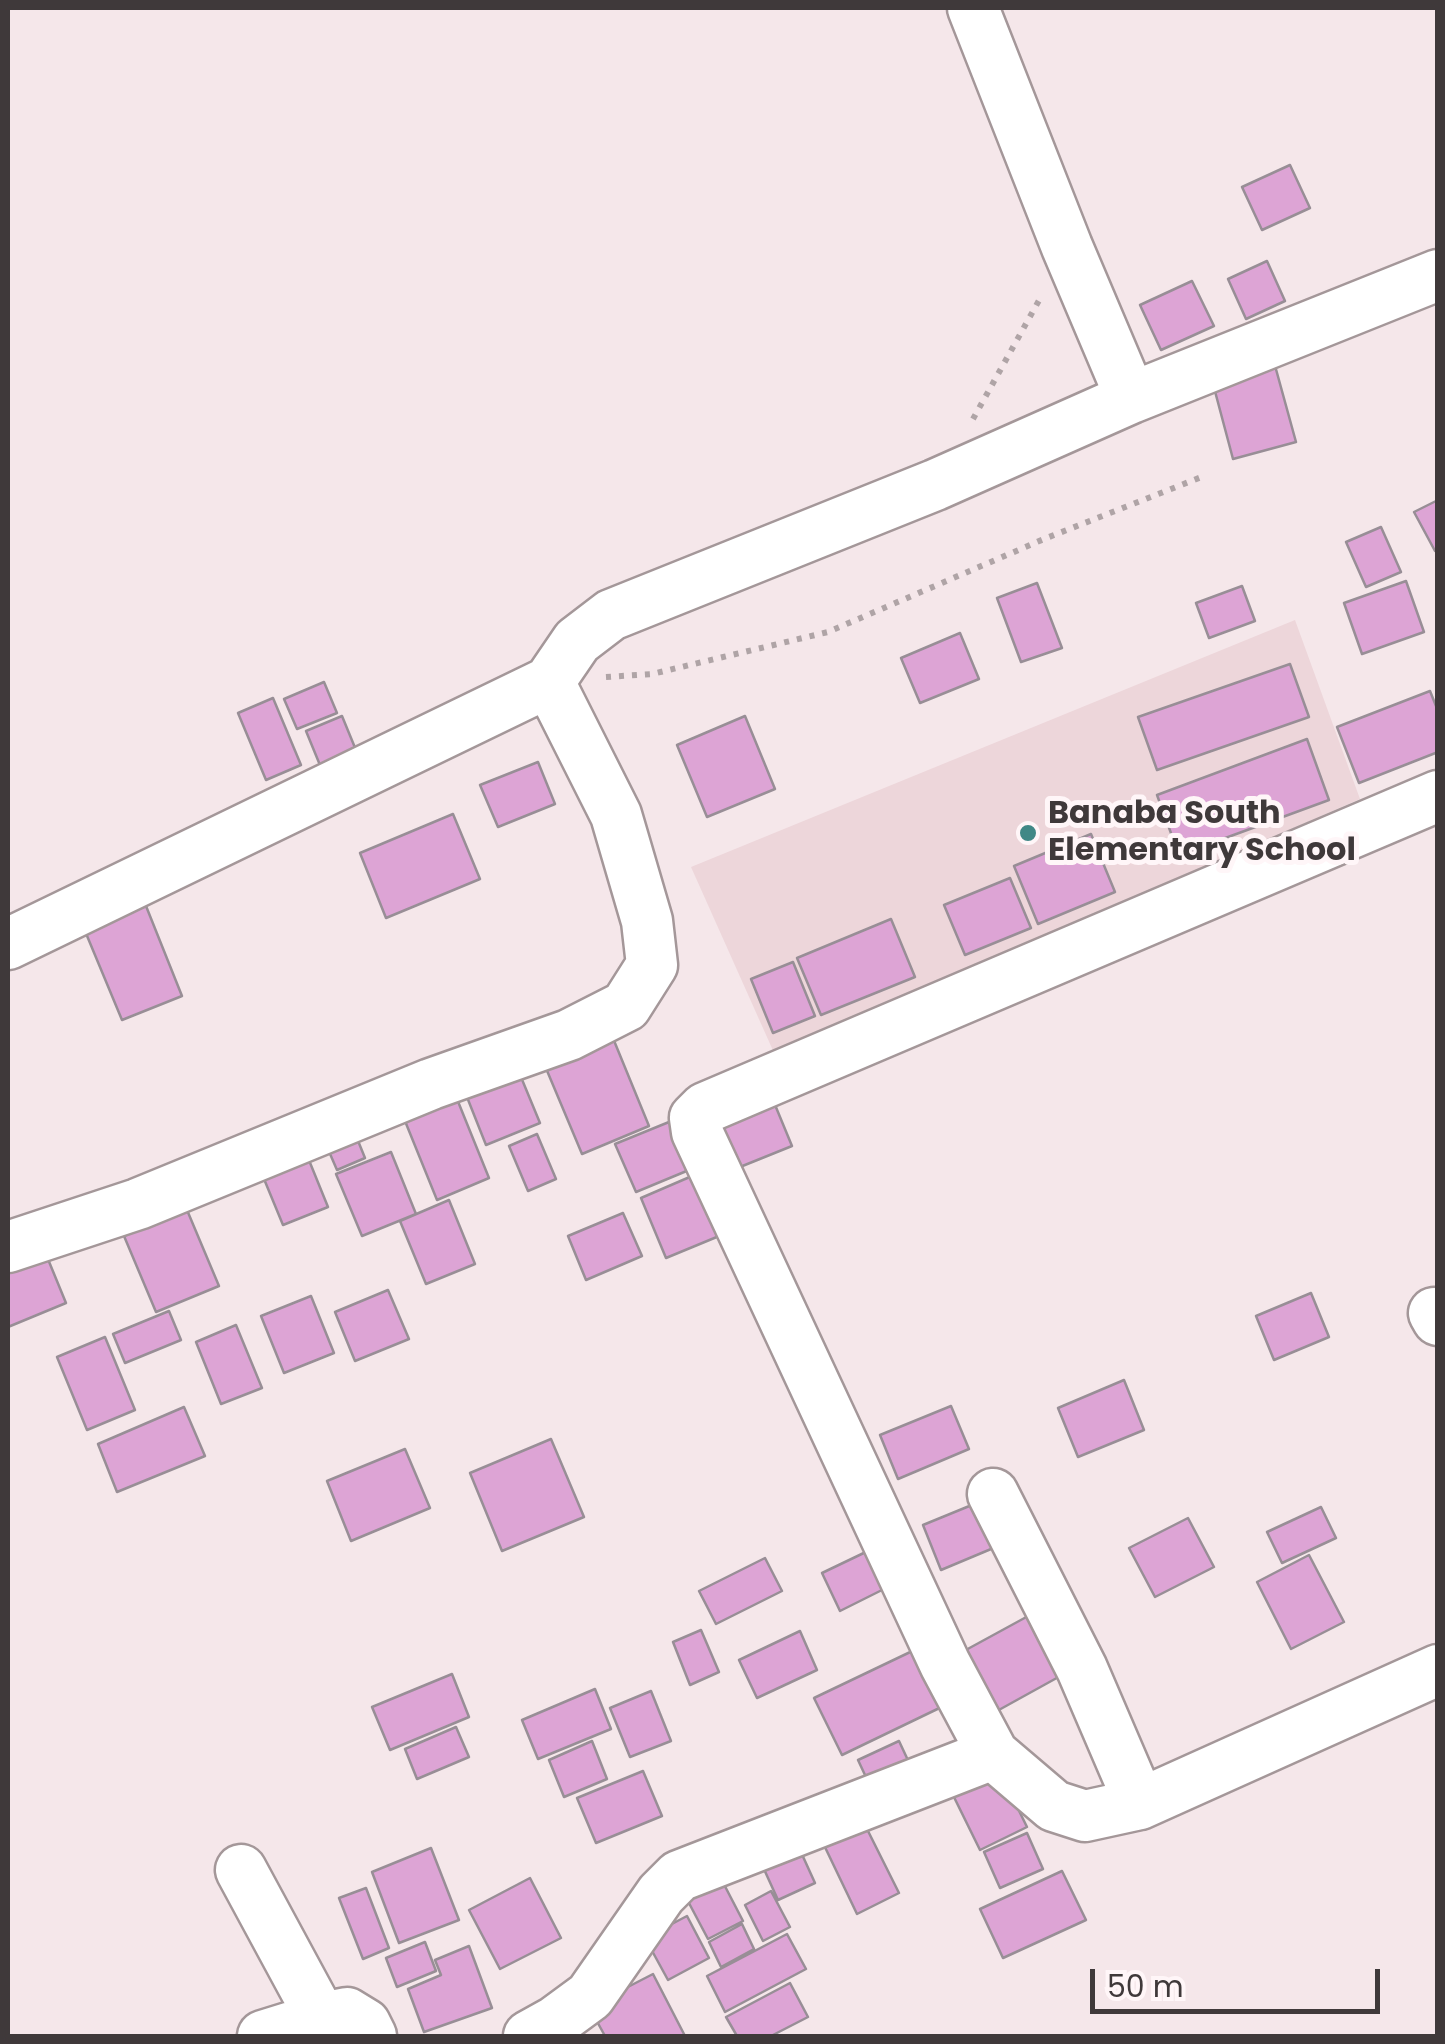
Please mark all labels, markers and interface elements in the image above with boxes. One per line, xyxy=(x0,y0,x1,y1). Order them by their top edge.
place label: Banaba South Elementary School xyxy=(1048,796,1356,871)
marker: Banaba South Elementary School xyxy=(1017,822,1039,844)
scale bar xyxy=(1095,1949,1385,2011)
text: 50 m xyxy=(1107,1965,1184,2008)

